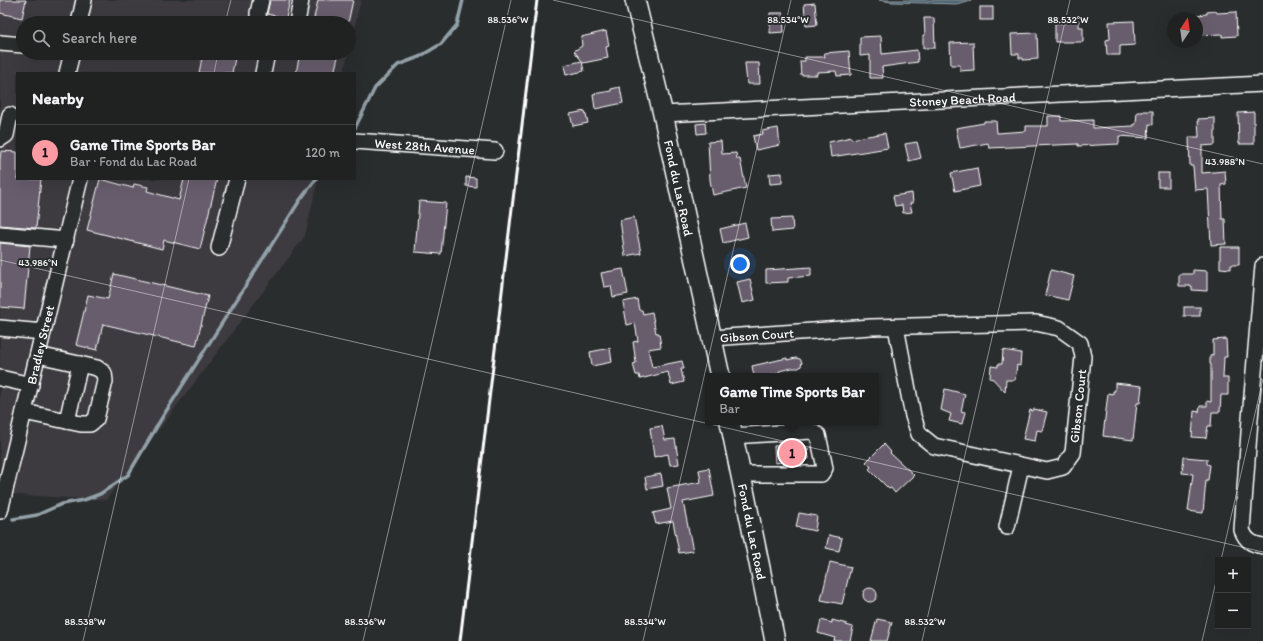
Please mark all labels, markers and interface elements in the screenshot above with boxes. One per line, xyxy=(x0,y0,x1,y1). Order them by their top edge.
north arrow xyxy=(1167,12,1203,48)
text: 88.536°W xyxy=(488,13,529,26)
text: 88.534°W xyxy=(767,13,809,26)
text: 88.532°W xyxy=(1048,13,1089,26)
search box xyxy=(16,16,356,60)
icon: search xyxy=(30,27,52,49)
text: Search here xyxy=(62,29,137,47)
text: Nearby xyxy=(32,88,84,108)
street label: Stoney Beach Road xyxy=(909,89,1016,109)
street label: West 28th Avenue xyxy=(374,135,476,157)
text: Game Time Sports Bar xyxy=(70,136,215,154)
street label: Fond du Lac Road xyxy=(661,139,697,237)
text: 1 xyxy=(42,145,48,160)
text: 120 m xyxy=(305,145,340,160)
text: Bar · Fond du Lac Road xyxy=(70,154,197,169)
text: 43.988°N xyxy=(1205,155,1245,168)
your location xyxy=(730,254,750,274)
text: 43.986°N xyxy=(18,256,58,269)
street label: Bradley Street xyxy=(23,304,57,386)
street label: Gibson Court xyxy=(719,325,794,345)
street label: Gibson Court xyxy=(1067,368,1089,444)
popup xyxy=(705,373,879,425)
text: Game Time Sports Bar xyxy=(719,383,865,401)
text: Bar xyxy=(719,401,740,416)
pin: 1 xyxy=(779,438,805,468)
street label: Fond du Lac Road xyxy=(735,482,770,581)
map controls xyxy=(1215,557,1251,629)
button: + xyxy=(1215,557,1251,593)
button: − xyxy=(1215,593,1251,629)
text: 88.538°W xyxy=(64,615,106,628)
text: 88.536°W xyxy=(345,615,386,628)
text: 88.534°W xyxy=(624,615,666,628)
text: 88.532°W xyxy=(905,615,946,628)

